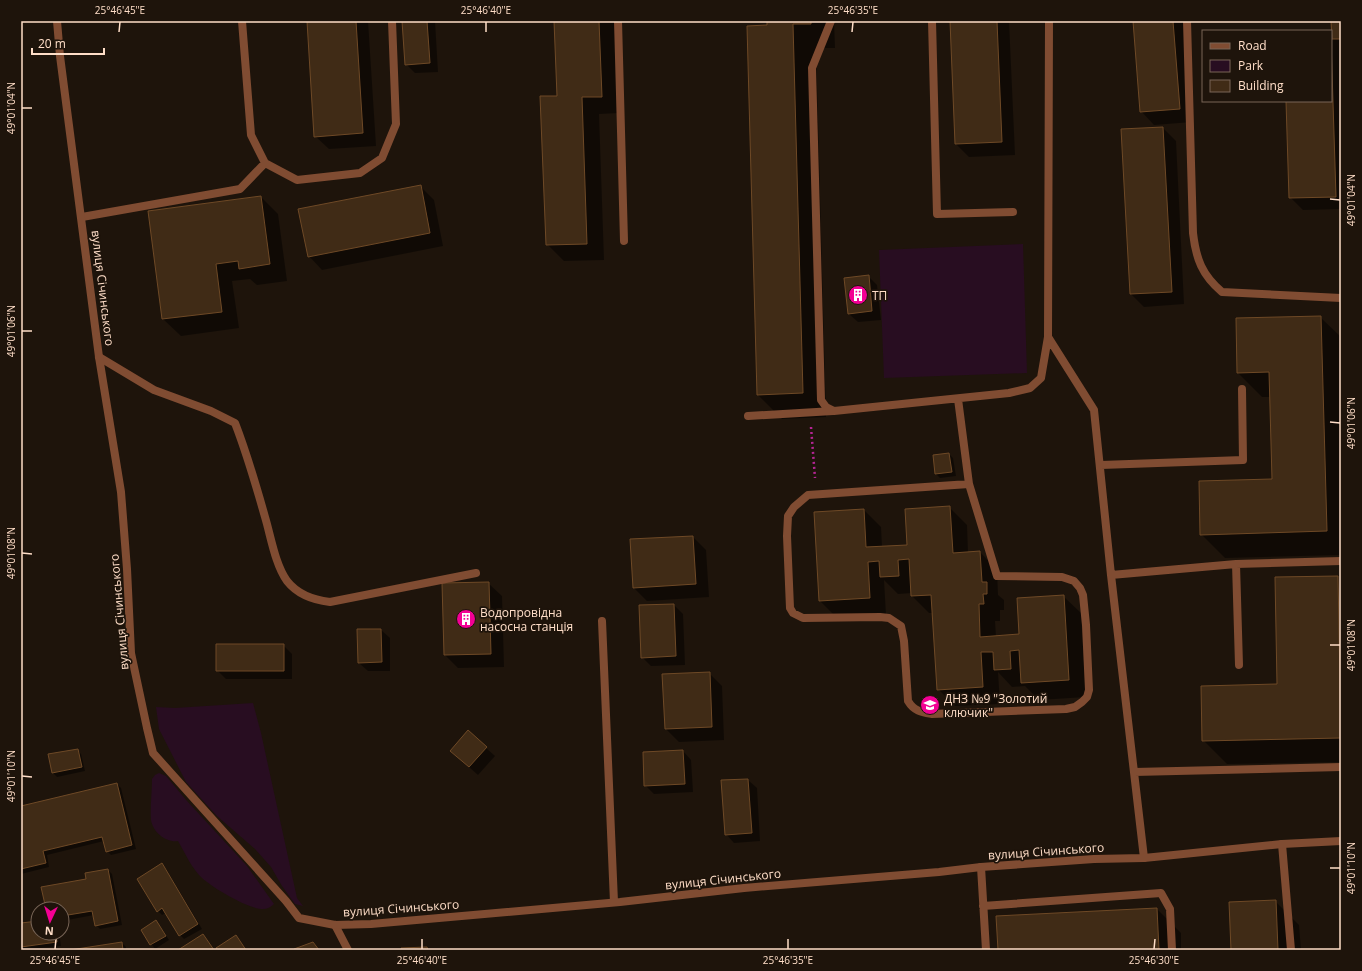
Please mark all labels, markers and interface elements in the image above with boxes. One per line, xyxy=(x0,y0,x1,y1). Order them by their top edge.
text: 25°46'45"E xyxy=(95,3,145,17)
text: 25°46'40"E xyxy=(461,3,511,17)
text: 25°46'35"E xyxy=(828,3,878,17)
scale bar xyxy=(32,30,104,56)
legend xyxy=(1202,30,1332,102)
text: 20 m xyxy=(38,35,66,52)
text: Road xyxy=(1238,37,1267,54)
text: Park xyxy=(1238,57,1264,74)
text: Building xyxy=(1238,77,1284,94)
text: 49°01'04"N xyxy=(4,82,18,134)
text: 49°01'04"N xyxy=(1344,174,1358,226)
street label: вулиця Січинського xyxy=(87,229,119,347)
building icon: ТП xyxy=(847,284,869,306)
place label: ТП xyxy=(872,287,887,304)
text: 49°01'06"N xyxy=(4,305,18,357)
text: 49°01'06"N xyxy=(1344,397,1358,449)
text: 49°01'08"N xyxy=(4,527,18,579)
street label: вулиця Січинського xyxy=(105,553,133,671)
place label: Водопровідна насосна станція xyxy=(480,604,573,635)
building icon: Водопровідна насосна станція xyxy=(455,608,477,630)
text: 49°01'08"N xyxy=(1344,619,1358,671)
place label: ДНЗ №9 "Золотий ключик" xyxy=(944,690,1047,721)
school or university icon: ДНЗ №9 "Золотий ключик" xyxy=(919,694,941,716)
text: 49°01'10"N xyxy=(4,750,18,802)
street label: вулиця Січинського xyxy=(987,838,1105,864)
text: 49°01'10"N xyxy=(1344,842,1358,894)
street label: вулиця Січинського xyxy=(664,864,782,894)
street label: вулиця Січинського xyxy=(342,895,460,921)
north arrow xyxy=(30,901,70,941)
text: N xyxy=(44,924,54,939)
text: 25°46'45"E xyxy=(30,953,80,967)
text: 25°46'40"E xyxy=(397,953,447,967)
text: 25°46'35"E xyxy=(763,953,813,967)
text: 25°46'30"E xyxy=(1129,953,1179,967)

